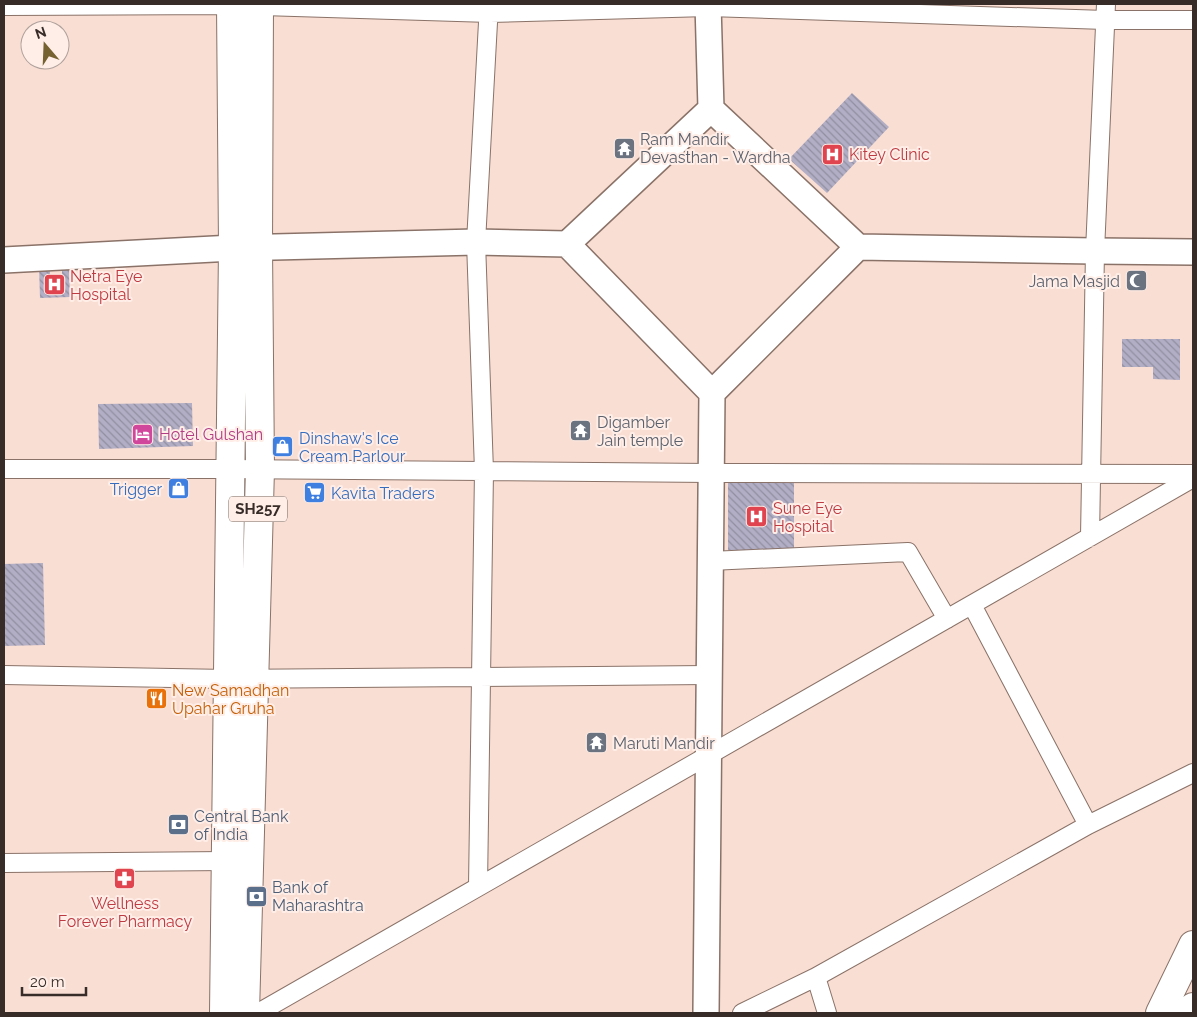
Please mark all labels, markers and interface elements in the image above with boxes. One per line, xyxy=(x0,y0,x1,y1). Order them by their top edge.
north arrow xyxy=(20,20,70,70)
text: N xyxy=(33,23,48,42)
place label: Ram Mandir Devasthan - Wardha xyxy=(640,130,790,167)
temple icon: Ram Mandir Devasthan - Wardha xyxy=(612,136,636,160)
hospital icon: Kitey Clinic xyxy=(821,142,845,166)
place label: Kitey Clinic xyxy=(849,145,930,164)
place label: Netra Eye Hospital xyxy=(70,267,142,304)
mosque icon: Jama Masjid xyxy=(1124,269,1148,293)
place label: Jama Masjid xyxy=(1029,272,1120,291)
hospital icon: Netra Eye Hospital xyxy=(42,273,66,297)
place label: Digamber Jain temple xyxy=(597,413,683,450)
temple icon: Digamber Jain temple xyxy=(569,419,593,443)
hotel icon: Hotel Gulshan xyxy=(131,422,155,446)
place label: Hotel Gulshan xyxy=(159,425,263,444)
place label: Dinshaw's Ice Cream Parlour xyxy=(299,429,406,466)
shop icon: Dinshaw's Ice Cream Parlour xyxy=(271,435,295,459)
shop icon: Trigger xyxy=(166,477,190,501)
place label: Trigger xyxy=(110,480,162,499)
supermarket icon: Kavita Traders xyxy=(303,481,327,505)
place label: Kavita Traders xyxy=(331,484,435,503)
road number: SH257 xyxy=(229,496,287,522)
place label: Sune Eye Hospital xyxy=(773,499,842,536)
hospital icon: Sune Eye Hospital xyxy=(745,505,769,529)
place label: New Samadhan Upahar Gruha xyxy=(172,681,289,718)
restaurant icon: New Samadhan Upahar Gruha xyxy=(144,687,168,711)
temple icon: Maruti Mandir xyxy=(585,731,609,755)
place label: Maruti Mandir xyxy=(613,734,715,753)
place label: Central Bank of India xyxy=(194,807,289,844)
bank icon: Central Bank of India xyxy=(166,813,190,837)
pharmacy icon: Wellness Forever Pharmacy xyxy=(113,867,137,891)
place label: Bank of Maharashtra xyxy=(272,878,364,915)
bank icon: Bank of Maharashtra xyxy=(244,884,268,908)
place label: Wellness Forever Pharmacy xyxy=(58,894,192,931)
scale bar xyxy=(22,964,86,996)
text: 20 m xyxy=(30,973,65,991)

